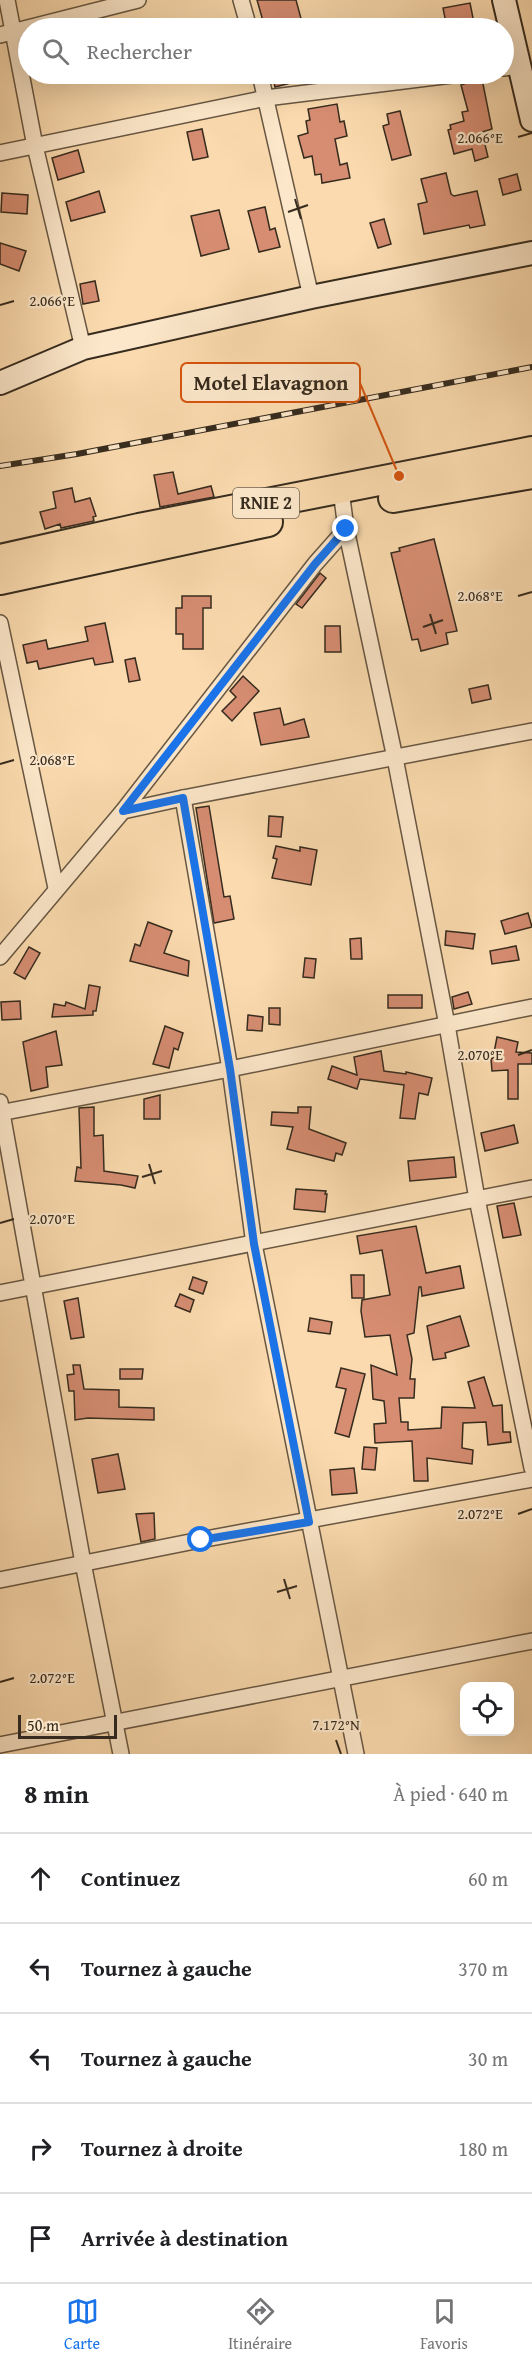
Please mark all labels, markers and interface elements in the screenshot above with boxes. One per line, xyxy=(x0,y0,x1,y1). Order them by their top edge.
search box xyxy=(18,18,514,84)
icon: search xyxy=(39,35,72,68)
text: Rechercher xyxy=(87,35,192,67)
text: 2.066°E xyxy=(457,127,503,148)
text: 2.066°E xyxy=(29,290,75,311)
callout: Motel Elavagnon xyxy=(181,363,360,402)
text: Motel Elavagnon xyxy=(194,367,349,398)
road number: RNIE 2 xyxy=(233,488,299,518)
route end xyxy=(332,515,358,541)
text: 2.068°E xyxy=(457,585,503,606)
text: 2.068°E xyxy=(29,749,75,770)
text: 2.070°E xyxy=(457,1044,503,1065)
text: 2.070°E xyxy=(29,1208,75,1229)
text: 2.072°E xyxy=(457,1503,503,1524)
route start xyxy=(187,1526,213,1552)
text: 2.072°E xyxy=(29,1667,75,1688)
map controls xyxy=(460,1682,514,1736)
button: locate xyxy=(460,1682,514,1736)
scale bar xyxy=(18,1712,117,1740)
text: 50 m xyxy=(27,1713,59,1737)
text: 7.172°N xyxy=(312,1714,360,1735)
text: 8 min xyxy=(24,1774,89,1813)
text: À pied · 640 m xyxy=(393,1779,508,1808)
icon: ahead xyxy=(24,1862,57,1895)
text: Continuez xyxy=(81,1862,180,1894)
text: 60 m xyxy=(468,1864,508,1893)
icon: left xyxy=(24,1952,57,1985)
text: Tournez à gauche xyxy=(81,1952,252,1984)
text: 370 m xyxy=(458,1954,508,1983)
icon: left xyxy=(24,2042,57,2075)
text: Tournez à gauche xyxy=(81,2042,252,2074)
text: 30 m xyxy=(468,2044,508,2073)
icon: right xyxy=(24,2132,57,2165)
text: Tournez à droite xyxy=(81,2132,243,2164)
text: 180 m xyxy=(458,2134,508,2163)
icon: arrive xyxy=(24,2222,57,2255)
text: Arrivée à destination xyxy=(81,2222,288,2254)
tab: Carte xyxy=(64,2295,100,2355)
tab: Itinéraire xyxy=(228,2295,292,2355)
tab: Favoris xyxy=(420,2295,468,2355)

